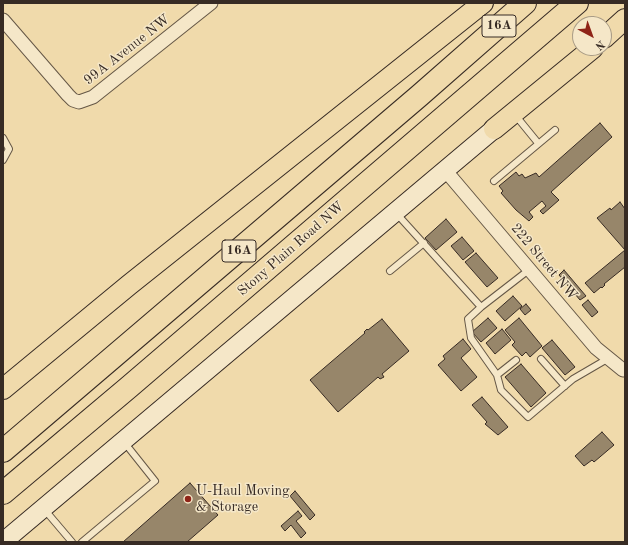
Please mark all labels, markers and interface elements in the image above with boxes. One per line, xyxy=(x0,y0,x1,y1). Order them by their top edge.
street label: 99A Avenue NW xyxy=(80,11,174,89)
road number: 16A xyxy=(482,15,516,37)
north arrow xyxy=(572,16,612,56)
text: N xyxy=(593,38,606,52)
street label: Stony Plain Road NW xyxy=(234,198,348,300)
street label: 222 Street NW xyxy=(507,220,581,304)
road number: 16A xyxy=(222,240,256,262)
place label: U-Haul Moving & Storage xyxy=(196,483,290,516)
marker: U-Haul Moving & Storage xyxy=(183,494,193,504)

